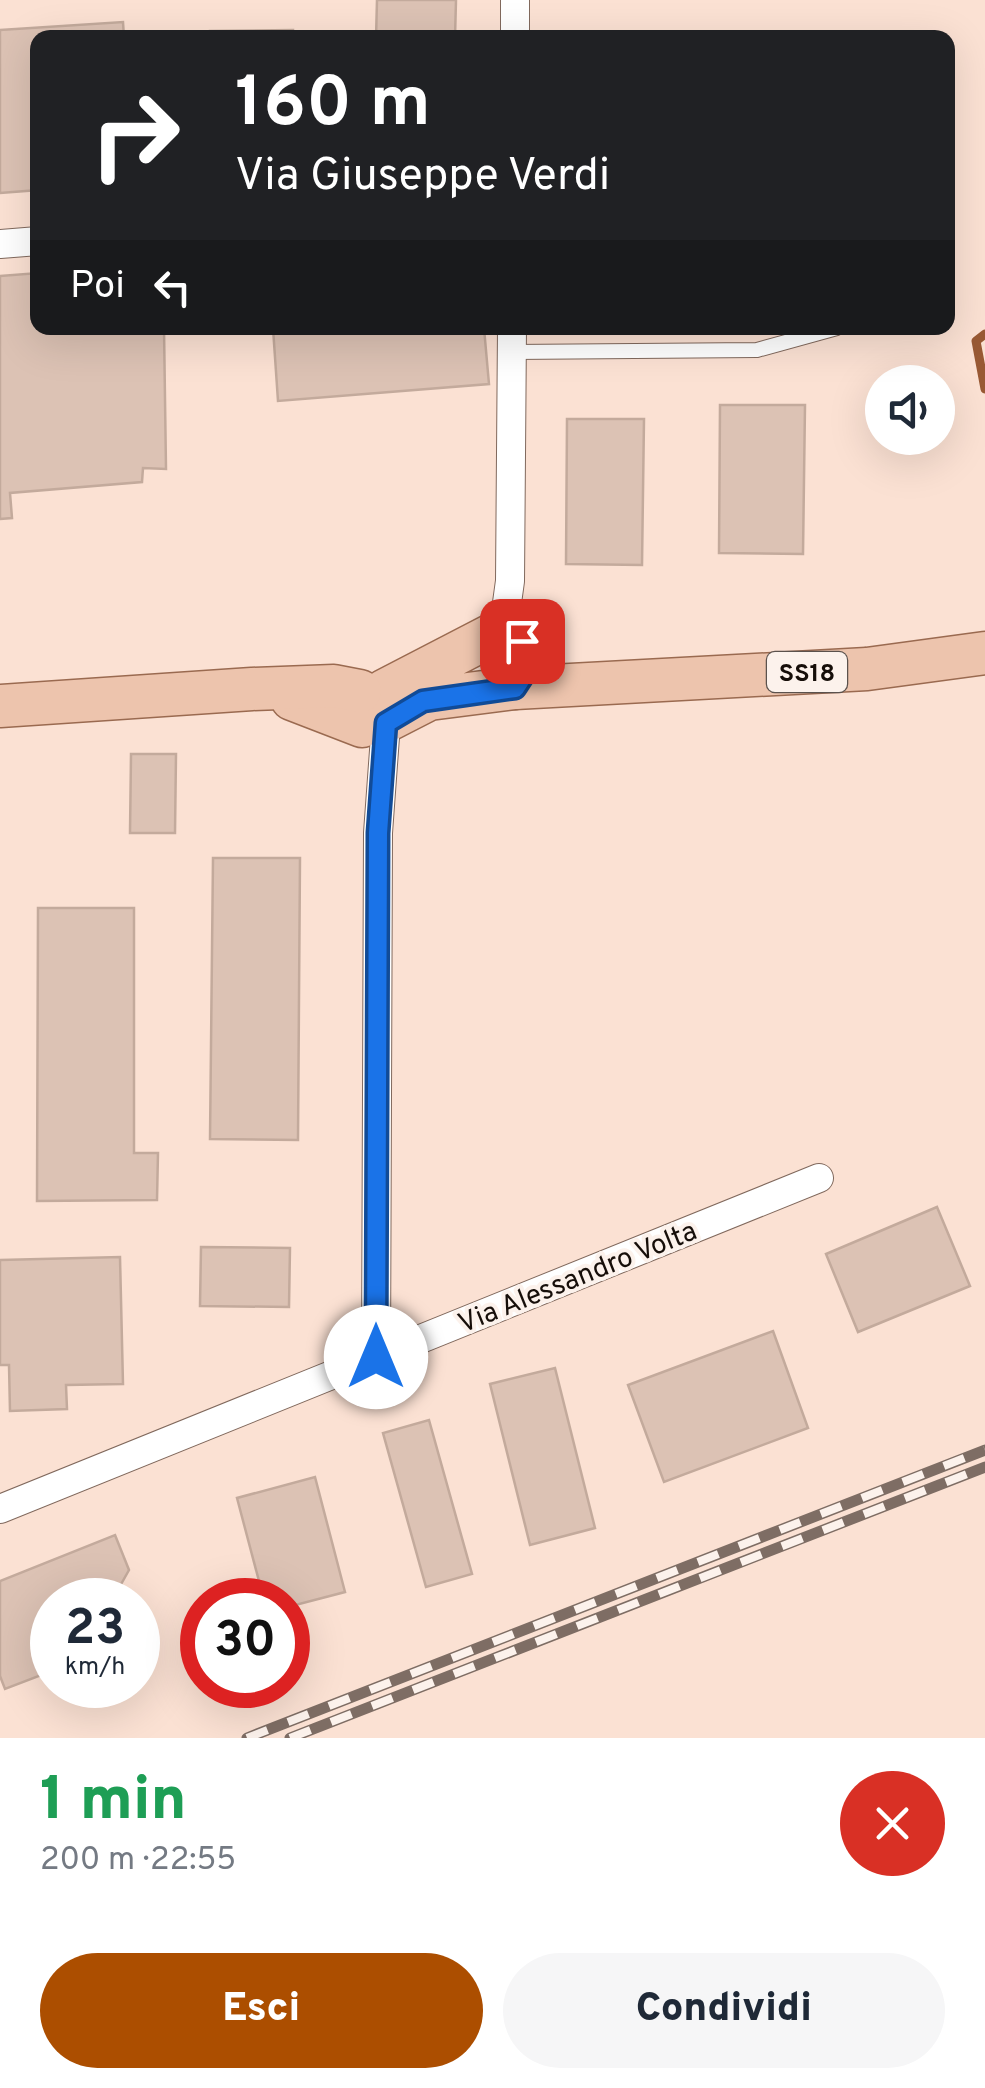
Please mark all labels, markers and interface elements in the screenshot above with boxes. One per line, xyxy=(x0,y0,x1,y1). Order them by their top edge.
text: 160 m xyxy=(235,62,431,151)
icon: right xyxy=(70,70,200,200)
text: Via Giuseppe Verdi xyxy=(235,149,610,206)
icon: left xyxy=(145,260,200,315)
text: Poi xyxy=(70,263,125,312)
map controls xyxy=(865,365,955,455)
button: sound xyxy=(865,365,955,455)
pin xyxy=(480,599,565,684)
icon: arrive xyxy=(495,614,550,669)
road number: SS18 xyxy=(767,652,847,692)
street label: Via Alessandro Volta xyxy=(453,1214,703,1343)
position arrow xyxy=(324,1305,428,1409)
speed limit sign: 30 xyxy=(180,1578,310,1708)
text: 23 xyxy=(65,1599,125,1662)
text: km/h xyxy=(65,1652,125,1684)
text: 1 min xyxy=(40,1765,187,1841)
button: close xyxy=(840,1771,945,1876)
text: 200 m · 22:55 xyxy=(40,1841,236,1881)
button: Esci xyxy=(40,1953,483,2068)
button: Condividi xyxy=(503,1953,945,2068)

